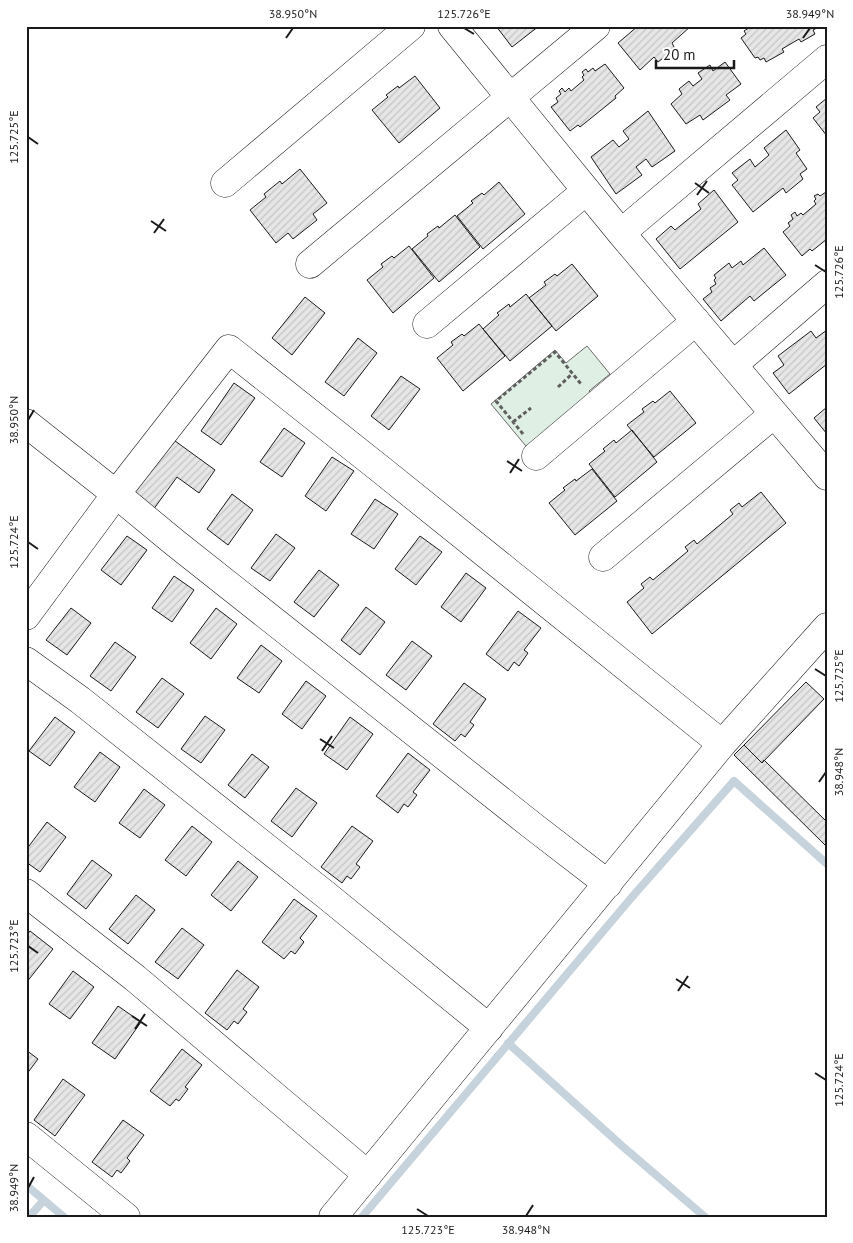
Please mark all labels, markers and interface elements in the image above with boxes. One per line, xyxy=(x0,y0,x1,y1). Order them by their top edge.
text: 38.950°N xyxy=(269,6,317,21)
text: 125.726°E xyxy=(437,6,491,21)
text: 38.949°N xyxy=(786,6,834,21)
scale bar xyxy=(656,38,733,70)
text: 20 m xyxy=(663,45,696,64)
text: 125.725°E xyxy=(6,110,21,164)
text: 125.726°E xyxy=(831,245,846,299)
text: 38.950°N xyxy=(6,396,21,444)
text: 125.724°E xyxy=(6,515,21,569)
text: 125.725°E xyxy=(831,649,846,703)
text: 38.948°N xyxy=(831,748,846,796)
text: 125.723°E xyxy=(6,919,21,973)
text: 125.724°E xyxy=(831,1053,846,1107)
text: 38.949°N xyxy=(6,1164,21,1212)
text: 125.723°E xyxy=(401,1222,455,1237)
text: 38.948°N xyxy=(502,1222,550,1237)

